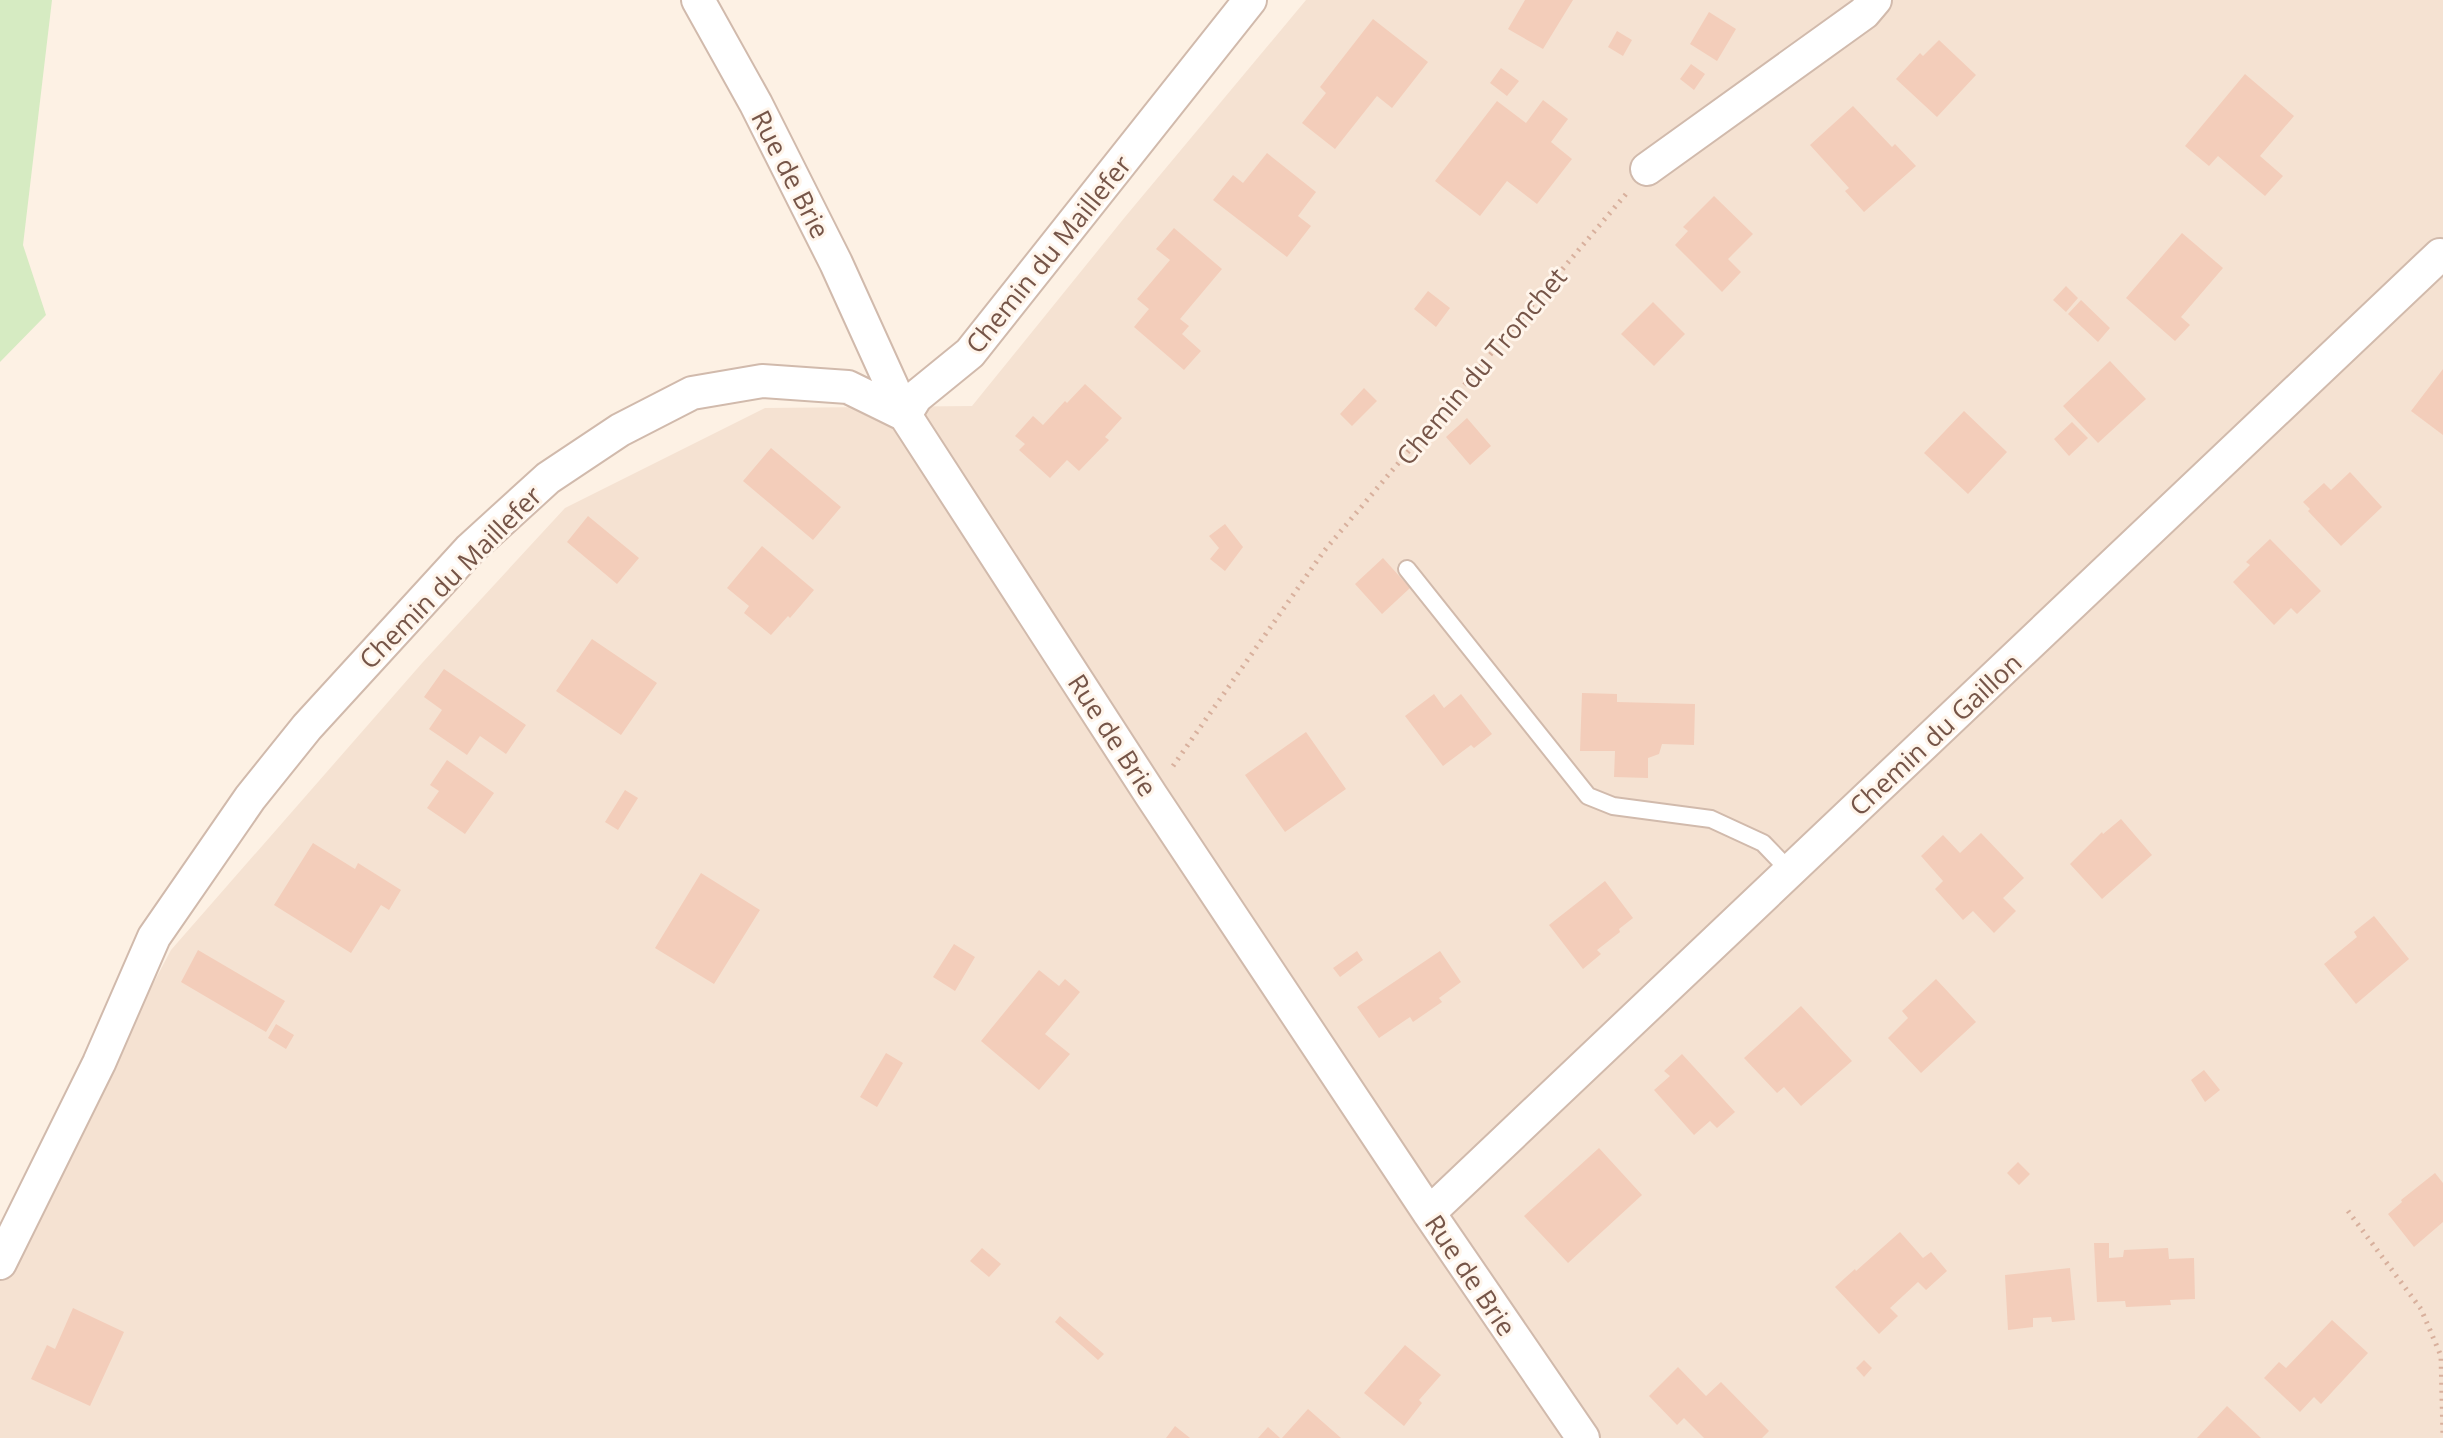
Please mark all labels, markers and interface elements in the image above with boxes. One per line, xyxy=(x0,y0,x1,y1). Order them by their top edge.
street label: Rue de Brie xyxy=(743,104,839,244)
street label: Chemin du Maillefer xyxy=(957,147,1139,361)
street label: Chemin du Tronchet xyxy=(1388,260,1574,472)
street label: Chemin du Maillefer xyxy=(351,477,550,676)
street label: Chemin du Gaillon xyxy=(1841,645,2029,823)
street label: Rue de Brie xyxy=(1060,667,1166,803)
street label: Rue de Brie xyxy=(1417,1207,1525,1343)

